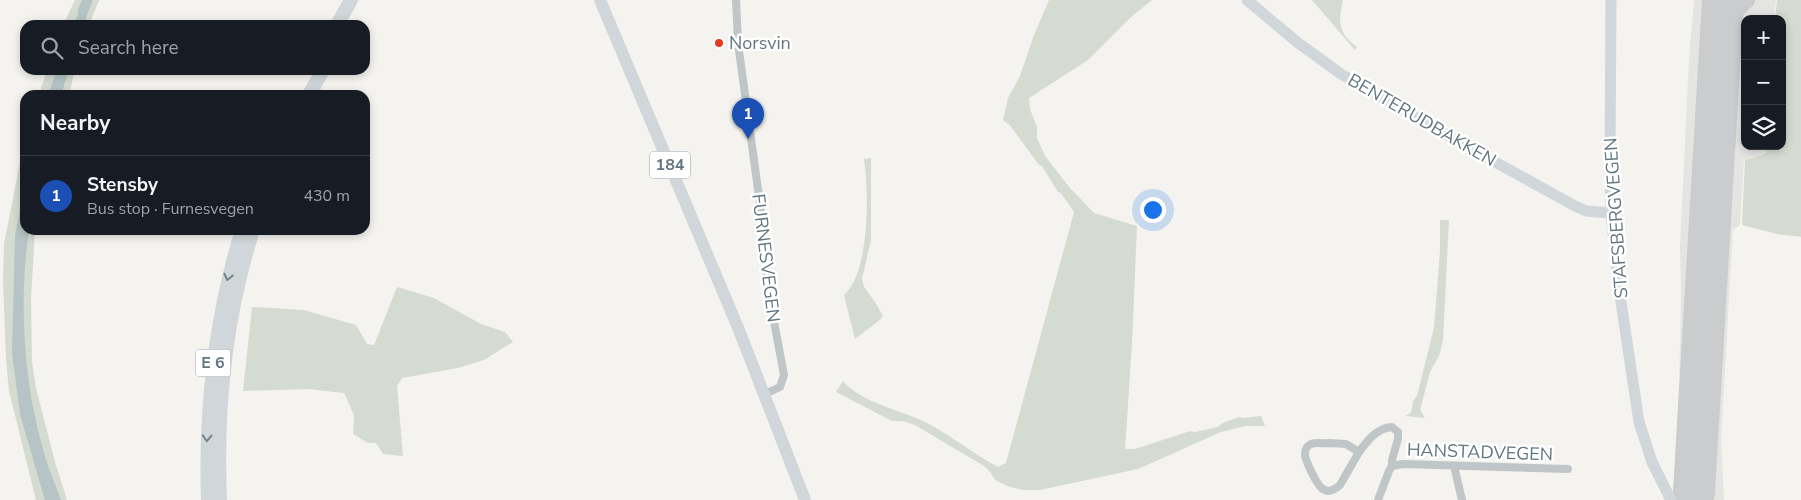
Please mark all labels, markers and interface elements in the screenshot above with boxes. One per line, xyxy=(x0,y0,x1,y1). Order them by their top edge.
map controls xyxy=(1741,15,1786,150)
button: + xyxy=(1741,15,1786,60)
search box xyxy=(20,20,370,75)
place label: Norsvin xyxy=(729,31,791,55)
icon: search xyxy=(38,34,66,62)
text: Search here xyxy=(78,35,179,61)
marker: Norsvin xyxy=(713,37,725,49)
button: − xyxy=(1741,60,1786,105)
street label: BENTERUDBAKKEN xyxy=(1344,68,1500,172)
pin: 1 xyxy=(732,98,764,139)
button: layers xyxy=(1741,105,1786,150)
text: Nearby xyxy=(40,109,110,137)
street label: STAFSBERGVEGEN xyxy=(1598,137,1634,299)
road number: 184 xyxy=(650,152,690,178)
text: Stensby xyxy=(87,172,158,198)
text: 1 xyxy=(51,185,61,207)
text: 430 m xyxy=(303,185,350,207)
street label: FURNESVEGEN xyxy=(746,192,786,324)
your location xyxy=(1140,197,1166,223)
text: Bus stop · Furnesvegen xyxy=(87,198,254,220)
one-way arrow xyxy=(223,272,234,281)
road number: E 6 xyxy=(196,349,230,376)
one-way arrow xyxy=(202,434,212,442)
street label: HANSTADVEGEN xyxy=(1406,437,1554,467)

